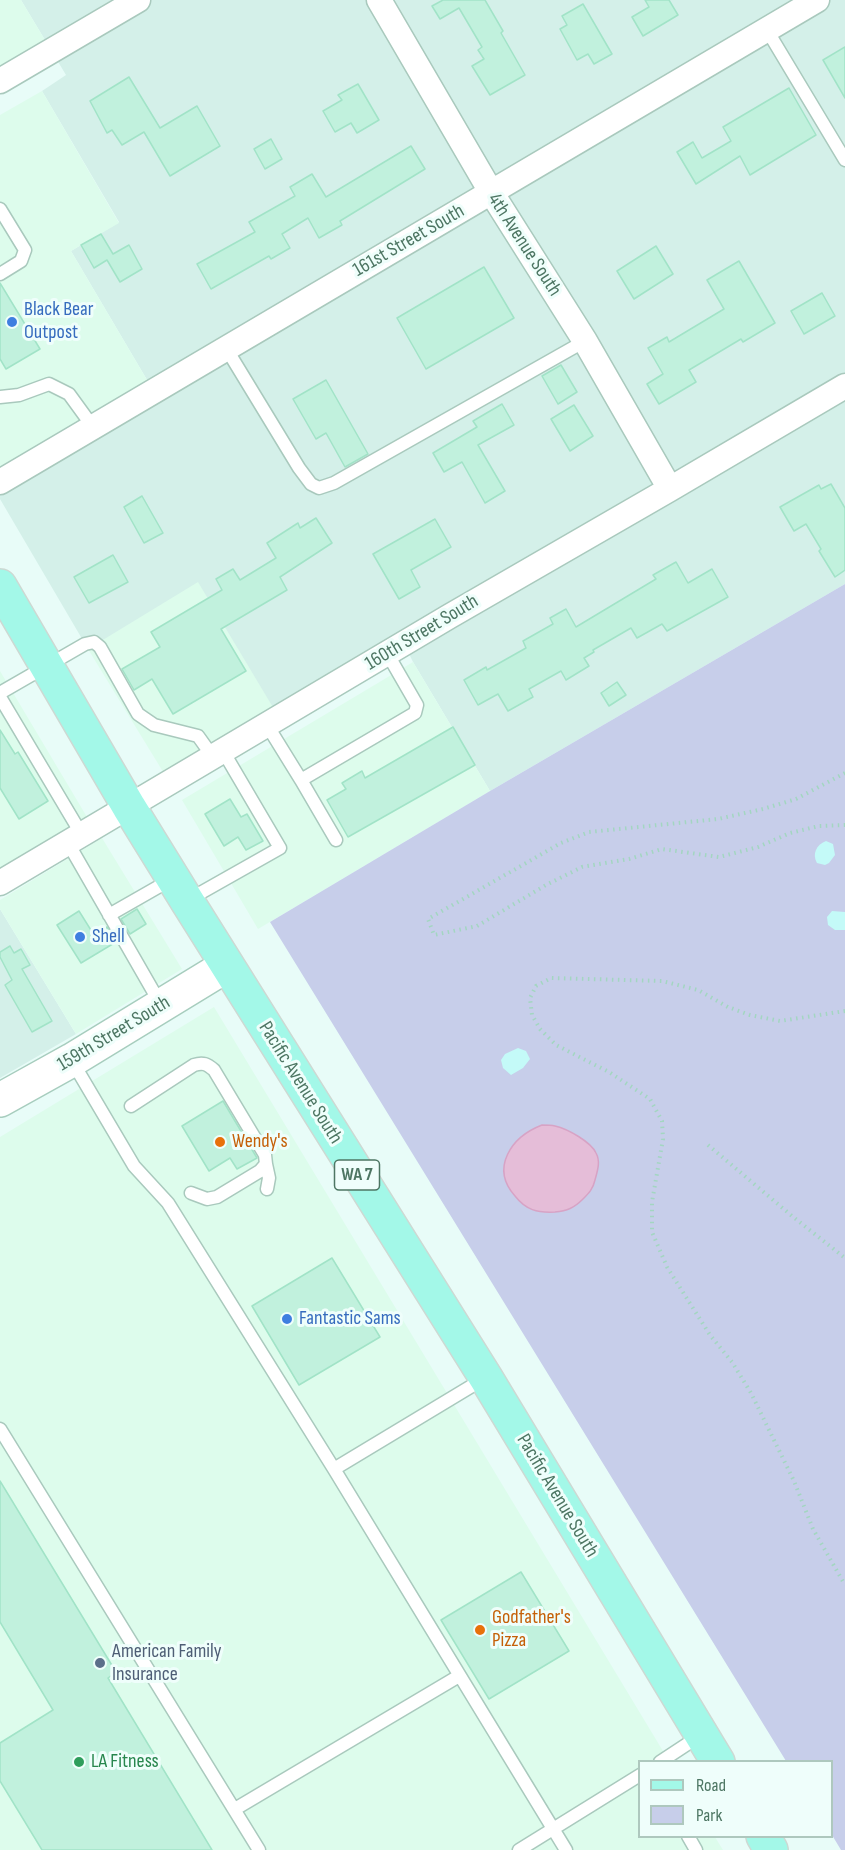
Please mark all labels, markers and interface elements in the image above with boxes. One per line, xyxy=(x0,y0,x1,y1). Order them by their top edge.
street label: 4th Avenue South xyxy=(482,189,566,301)
street label: 161st Street South xyxy=(349,199,469,283)
place label: Black Bear Outpost xyxy=(24,298,94,345)
marker: Black Bear Outpost xyxy=(5,315,19,329)
street label: 160th Street South xyxy=(361,590,483,676)
place label: Shell xyxy=(92,925,125,949)
marker: Shell xyxy=(73,930,87,944)
street label: 159th Street South xyxy=(53,991,175,1077)
street label: Pacific Avenue South xyxy=(253,1017,347,1149)
place label: Wendy's xyxy=(232,1130,288,1154)
marker: Wendy's xyxy=(213,1135,227,1149)
road number: WA 7 xyxy=(334,1160,380,1190)
place label: Fantastic Sams xyxy=(299,1307,401,1331)
marker: Fantastic Sams xyxy=(280,1312,294,1326)
street label: Pacific Avenue South xyxy=(511,1430,603,1562)
place label: Godfather's Pizza xyxy=(492,1606,571,1653)
marker: Godfather's Pizza xyxy=(473,1623,487,1637)
place label: American Family Insurance xyxy=(112,1640,221,1687)
marker: American Family Insurance xyxy=(93,1656,107,1670)
place label: LA Fitness xyxy=(91,1750,159,1774)
marker: LA Fitness xyxy=(72,1755,86,1769)
legend xyxy=(638,1760,833,1838)
text: Road xyxy=(696,1775,726,1796)
text: Park xyxy=(696,1805,722,1826)

